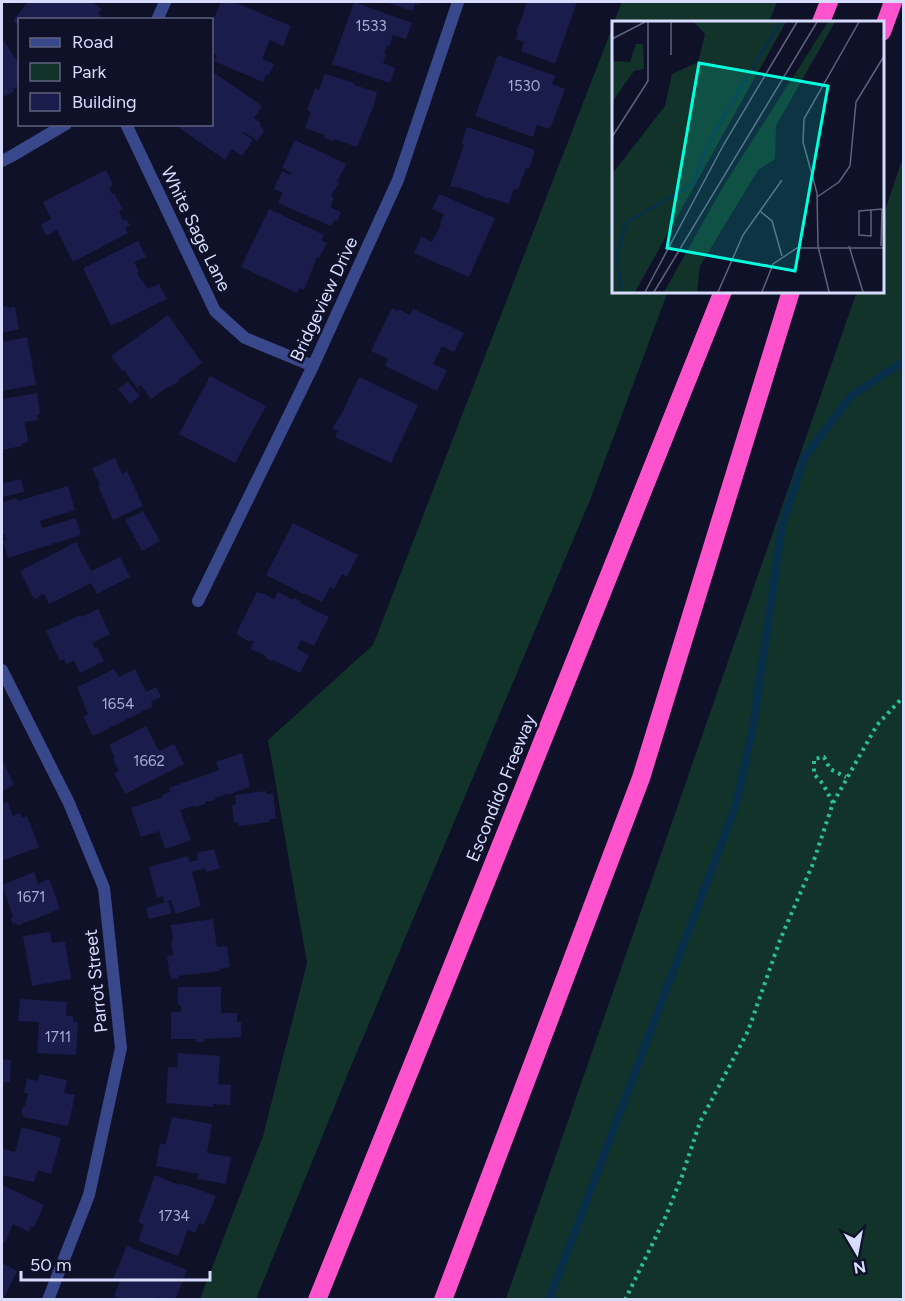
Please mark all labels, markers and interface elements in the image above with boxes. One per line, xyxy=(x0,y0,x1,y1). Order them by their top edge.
house number: 1533 xyxy=(355,17,387,35)
legend xyxy=(18,18,213,126)
inset map xyxy=(612,21,884,292)
text: Road xyxy=(72,31,113,53)
text: Park xyxy=(72,61,107,83)
house number: 1530 xyxy=(508,77,540,95)
text: Building xyxy=(72,91,137,113)
street label: White Sage Lane xyxy=(156,163,236,295)
street label: Bridgeview Drive xyxy=(285,233,363,365)
house number: 1654 xyxy=(102,695,134,713)
street label: Escondido Freeway xyxy=(461,711,541,865)
house number: 1662 xyxy=(133,752,165,770)
house number: 1671 xyxy=(17,888,45,906)
street label: Parrot Street xyxy=(80,928,112,1034)
house number: 1711 xyxy=(45,1028,71,1046)
house number: 1734 xyxy=(158,1207,190,1225)
north arrow xyxy=(827,1223,887,1283)
scale bar xyxy=(21,1244,210,1282)
text: 50 m xyxy=(30,1254,72,1276)
text: N xyxy=(852,1257,867,1278)

